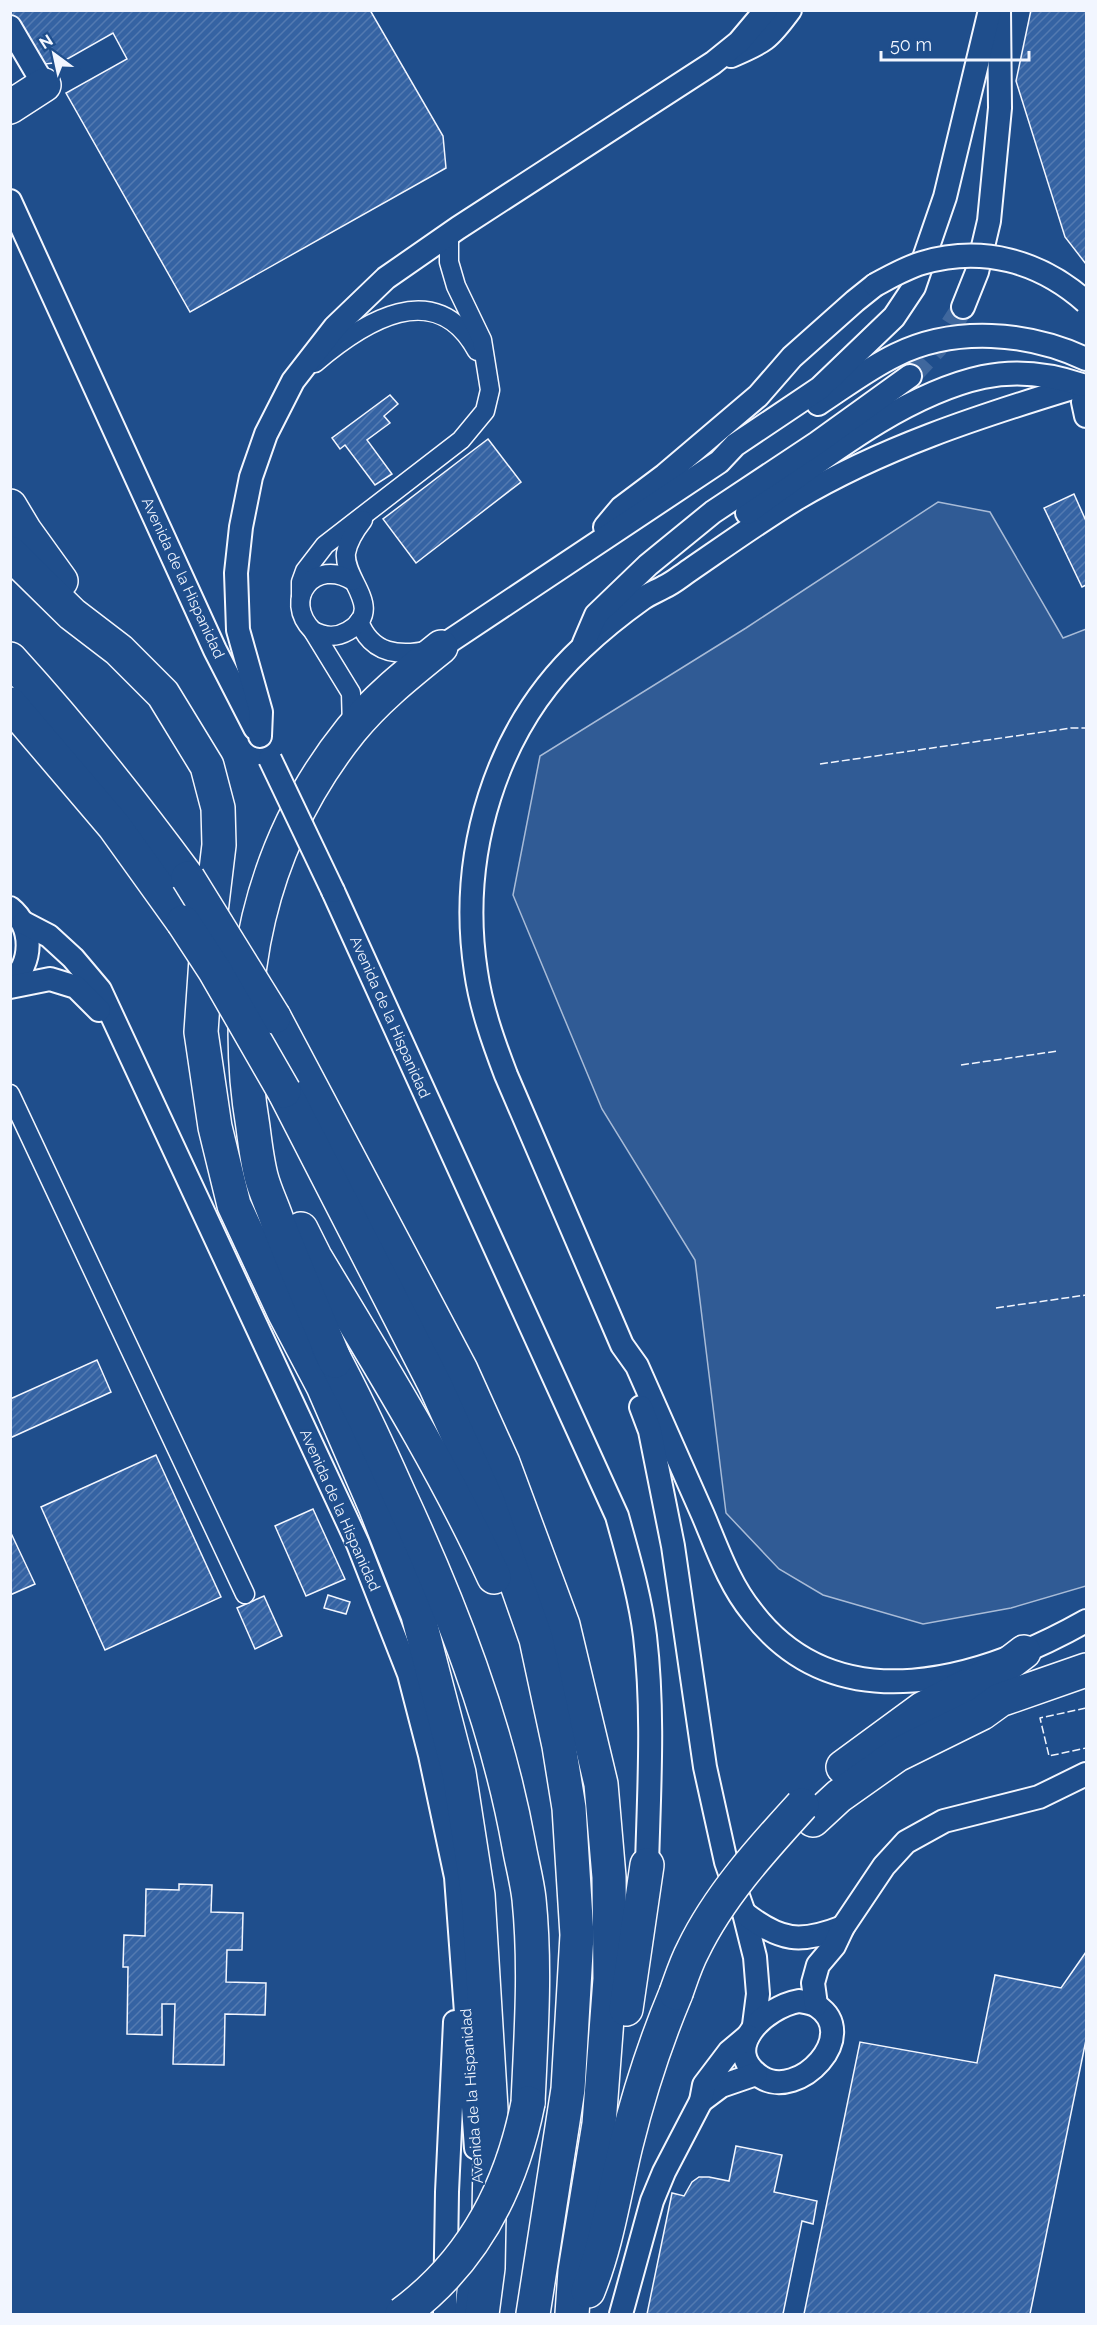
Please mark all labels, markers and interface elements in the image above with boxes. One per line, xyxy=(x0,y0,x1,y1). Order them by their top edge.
north arrow xyxy=(24,24,84,84)
scale bar xyxy=(881,24,1030,62)
text: N xyxy=(36,31,56,53)
text: 50 m xyxy=(890,34,932,55)
street label: Avenida de la Hispanidad xyxy=(138,495,228,661)
street label: Avenida de la Hispanidad xyxy=(346,933,434,1101)
street label: Avenida de la Hispanidad xyxy=(296,1426,384,1594)
street label: Avenida de la Hispanidad xyxy=(457,2008,487,2184)

